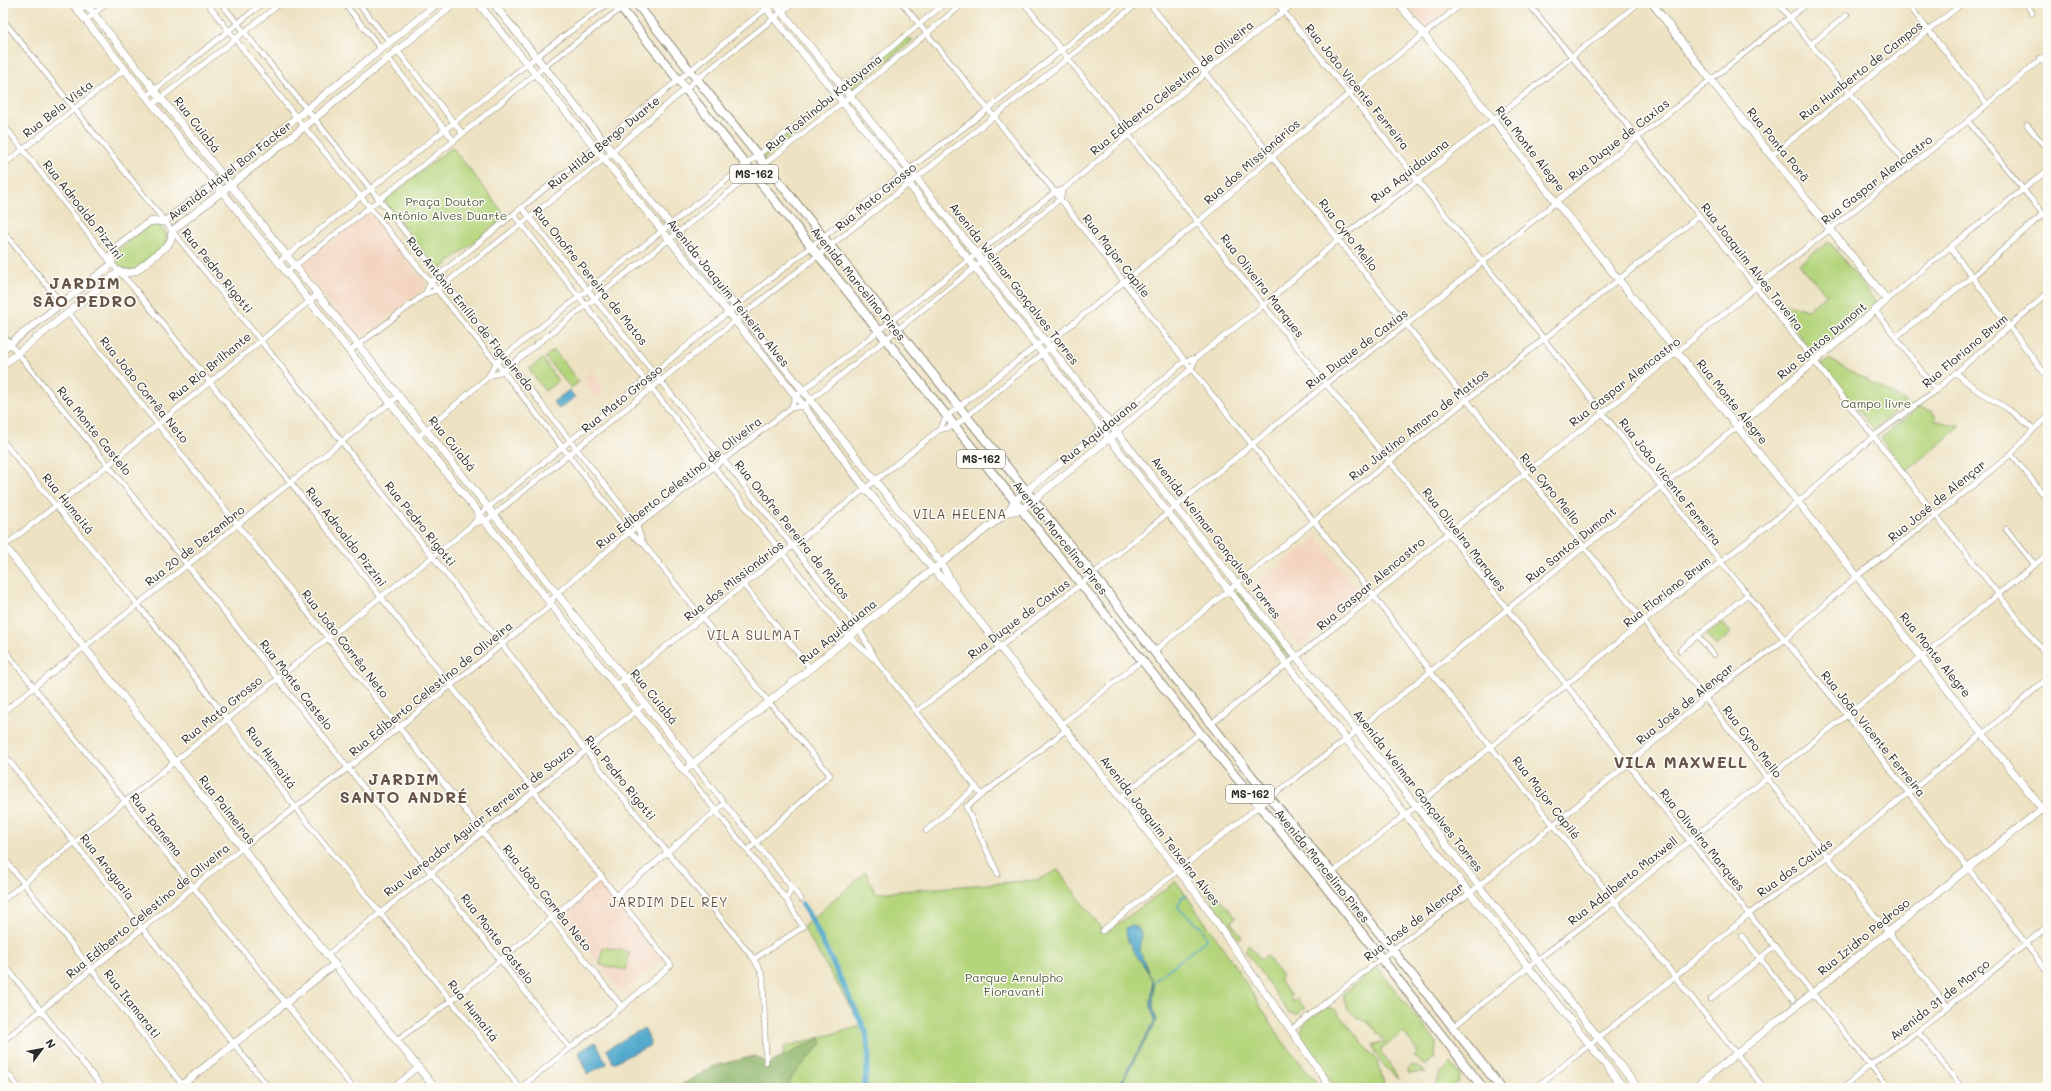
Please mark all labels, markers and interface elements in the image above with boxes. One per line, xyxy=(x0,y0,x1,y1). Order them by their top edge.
street label: Rua Ediberto Celestino de Oliveira xyxy=(1086,16,1256,158)
street label: Rua Humberto de Campos xyxy=(1795,17,1925,123)
street label: Rua João Vicente Ferreira xyxy=(1302,20,1414,153)
street label: Rua Toshinobu Katayama xyxy=(762,50,885,154)
street label: Rua Bela Vista xyxy=(19,76,96,141)
street label: Rua Hilda Bergo Duarte xyxy=(544,92,663,192)
street label: Rua Cuiabá xyxy=(171,93,225,156)
street label: Rua Duque de Caxias xyxy=(1565,95,1672,184)
street label: Rua Monte Alegre xyxy=(1492,102,1569,195)
street label: Rua Ponta Porã xyxy=(1744,104,1814,185)
street label: Rua dos Missionários xyxy=(1200,115,1303,207)
street label: Avenida Hayel Bon Facker xyxy=(164,117,295,224)
street label: Rua Gaspar Alencastro xyxy=(1818,131,1935,228)
street label: Rua Aquidauana xyxy=(1367,135,1452,206)
street label: Rua Adroaldo Pizzini xyxy=(40,156,128,262)
street label: Rua Mato Grosso xyxy=(832,159,919,234)
road number: MS-162 xyxy=(730,165,778,183)
park label: Praça Doutor Antônio Alves Duarte xyxy=(383,193,507,223)
street label: Rua Cyro Mello xyxy=(1316,195,1382,274)
street label: Avenida Weimar Gonçalves Torres xyxy=(946,199,1083,368)
street label: Rua Joaquim Alves Taveira xyxy=(1698,199,1808,334)
street label: Rua Onofre Pereira de Matos xyxy=(530,203,652,348)
street label: Rua Major Capile xyxy=(1079,211,1154,300)
street label: Avenida Joaquim Teixeira Alves xyxy=(664,215,794,370)
street label: Avenida Marcelino Pires xyxy=(808,223,910,344)
street label: Rua Pedro Rigotti xyxy=(179,225,257,316)
street label: Rua Oliveira Marques xyxy=(1217,230,1308,341)
street label: Rua Antônio Emílio de Figueiredo xyxy=(403,233,538,394)
district label: JARDIM SÃO PEDRO xyxy=(33,272,137,311)
street label: Rua Santos Dumont xyxy=(1773,298,1869,382)
street label: Rua Duque de Caxias xyxy=(1302,304,1411,392)
street label: Rua Floriano Brum xyxy=(1918,310,2010,391)
street label: Rua Rio Brilhante xyxy=(165,328,254,404)
street label: Rua João Corrêa Neto xyxy=(97,333,193,446)
street label: Rua Gaspar Alencastro xyxy=(1566,333,1683,430)
street label: Rua Monte Alegre xyxy=(1694,356,1772,447)
street label: Rua Mato Grosso xyxy=(578,361,665,436)
street label: Rua Justino Amaro de Mattos xyxy=(1345,365,1492,484)
street label: Rua Monte Castelo xyxy=(54,383,136,478)
street label: Rua Aquidauana xyxy=(1056,395,1140,467)
park label: Campo livre xyxy=(1841,395,1911,411)
street label: Rua Cuiabá xyxy=(425,412,480,474)
street label: Rua Ediberto Celestino de Oliveira xyxy=(592,413,764,552)
street label: Rua João Vicente Ferreira xyxy=(1616,414,1726,548)
street label: Rua Cyro Mello xyxy=(1517,449,1585,527)
road number: MS-162 xyxy=(957,450,1005,468)
street label: Avenida Weimar Gonçalves Torres xyxy=(1148,453,1285,622)
street label: Rua José de Alençar xyxy=(1884,456,1989,545)
street label: Rua Onofre Pereira de Matos xyxy=(732,457,854,602)
street label: Rua Humaitá xyxy=(39,470,98,537)
street label: Avenida Marcelino Pires xyxy=(1010,477,1112,598)
street label: Rua Pedro Rigotti xyxy=(382,478,460,569)
street label: Rua Adroaldo Pizzini xyxy=(303,483,391,589)
street label: Rua Oliveira Marques xyxy=(1419,484,1510,595)
street label: Rua 20 de Dezembro xyxy=(141,501,248,589)
street label: Rua Santos Dumont xyxy=(1522,503,1619,586)
district label: VILA HELENA xyxy=(913,505,1007,522)
street label: Rua Gaspar Alencastro xyxy=(1313,533,1428,633)
street label: Rua dos Missionários xyxy=(680,536,787,624)
street label: Rua Floriano Brum xyxy=(1619,552,1713,630)
street label: Rua Duque de Caxias xyxy=(964,574,1073,662)
street label: Rua João Corrêa Neto xyxy=(299,586,393,701)
street label: Rua Aquidauana xyxy=(795,595,879,667)
street label: Rua Monte Alegre xyxy=(1897,609,1975,700)
street label: Rua Ediberto Celestino de Oliveira xyxy=(345,617,515,759)
district label: VILA SULMAT xyxy=(707,626,801,643)
street label: Rua Monte Castelo xyxy=(257,636,337,733)
street label: Rua José de Alençar xyxy=(1632,659,1737,748)
street label: Rua Cuiabá xyxy=(627,665,682,727)
street label: Rua João Vicente Ferreira xyxy=(1818,667,1930,800)
street label: Rua Mato Grosso xyxy=(178,672,265,747)
street label: Rua Cyro Mello xyxy=(1720,702,1786,781)
street label: Avenida Weimar Gonçalves Torres xyxy=(1350,706,1487,875)
street label: Rua Humaitá xyxy=(243,723,301,792)
street label: Rua Pedro Rigotti xyxy=(582,732,660,823)
street label: Rua Vereador Aguiar Ferreira de Souza xyxy=(380,741,577,900)
district label: VILA MAXWELL xyxy=(1614,751,1748,772)
street label: Avenida Joaquim Teixeira Alves xyxy=(1097,752,1224,909)
street label: Rua Major Capilé xyxy=(1509,753,1584,842)
district label: JARDIM SANTO ANDRÉ xyxy=(340,768,468,807)
street label: Rua Palmeiras xyxy=(196,772,260,847)
road number: MS-162 xyxy=(1226,785,1274,803)
street label: Rua Oliveira Marques xyxy=(1657,785,1749,894)
street label: Rua Ipanema xyxy=(127,789,187,860)
street label: Avenida Marcelino Pires xyxy=(1272,805,1374,926)
street label: Rua Araguaia xyxy=(77,830,139,903)
street label: Rua Adalberto Maxwell xyxy=(1564,832,1681,928)
street label: Rua dos Caiuás xyxy=(1753,834,1835,900)
street label: Rua Ediberto Celestino de Oliveira xyxy=(62,839,232,981)
street label: Rua João Corrêa Neto xyxy=(500,841,596,954)
street label: Rua José de Alençar xyxy=(1360,878,1467,964)
street label: Rua Monte Castelo xyxy=(458,890,538,987)
district label: JARDIM DEL REY xyxy=(609,893,729,910)
street label: Rua Izidro Pedroso xyxy=(1814,894,1913,978)
street label: Avenida 31 de Março xyxy=(1886,955,1993,1043)
street label: Rua Itamarati xyxy=(101,966,165,1041)
park label: Parque Arnulpho Fioravanti xyxy=(965,969,1063,999)
street label: Rua Humaitá xyxy=(445,976,503,1045)
north arrow xyxy=(22,1029,62,1069)
text: N xyxy=(42,1036,59,1051)

